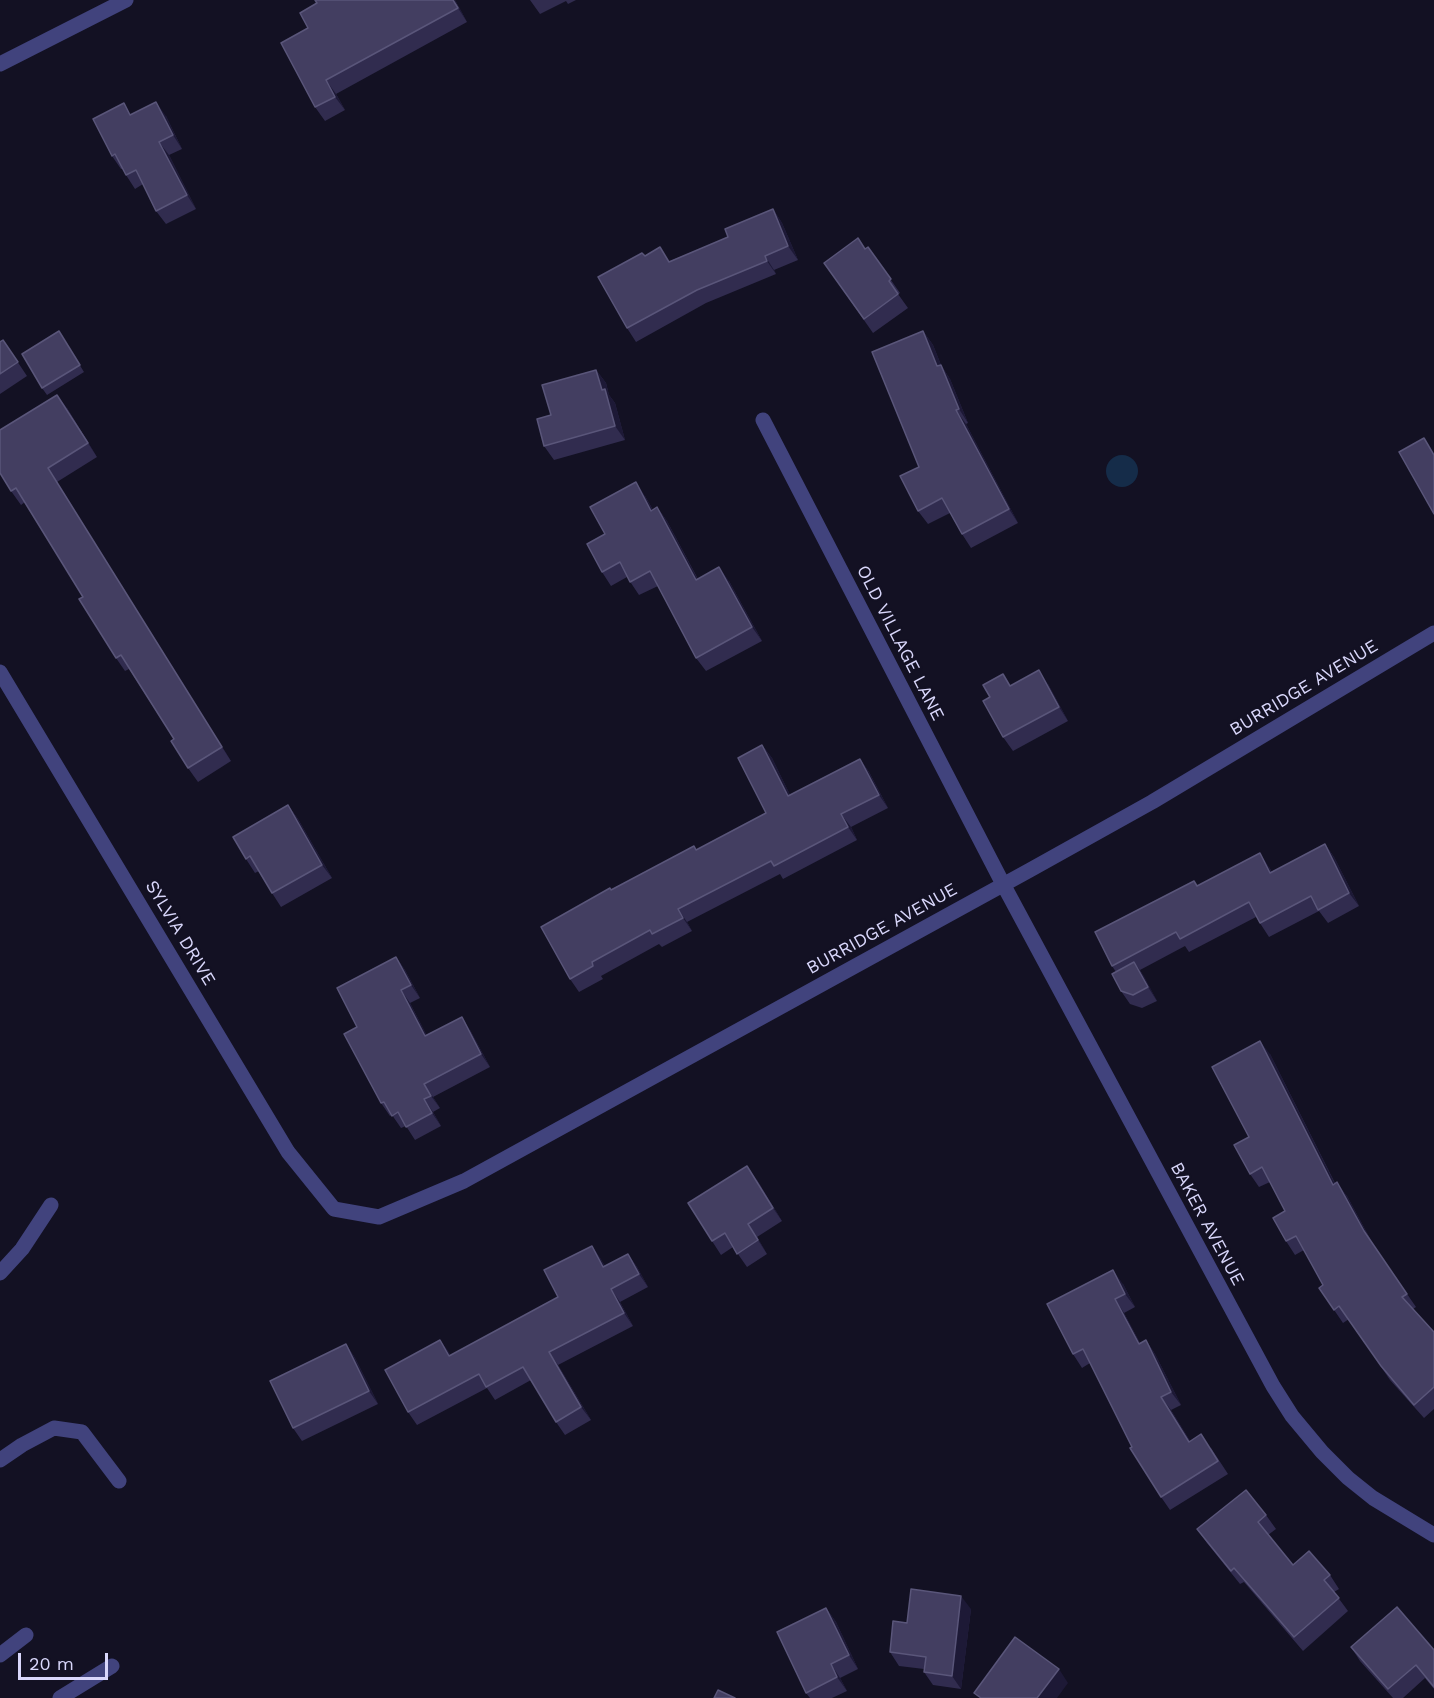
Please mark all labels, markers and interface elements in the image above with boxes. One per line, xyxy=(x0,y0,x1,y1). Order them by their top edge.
street label: OLD VILLAGE LANE xyxy=(851,562,949,724)
street label: BURRIDGE AVENUE xyxy=(1226,635,1382,741)
street label: SYLVIA DRIVE xyxy=(140,877,220,989)
street label: BURRIDGE AVENUE xyxy=(803,879,961,979)
street label: BAKER AVENUE xyxy=(1165,1159,1249,1289)
scale bar xyxy=(21,1641,111,1679)
text: 20 m xyxy=(29,1653,74,1674)

